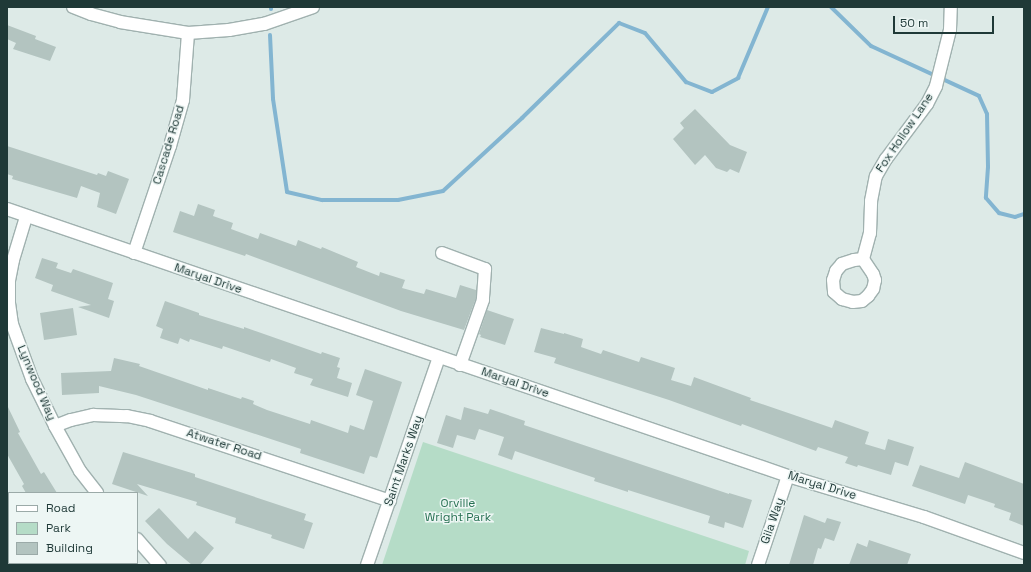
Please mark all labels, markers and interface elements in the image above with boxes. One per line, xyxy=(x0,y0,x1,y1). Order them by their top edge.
scale bar xyxy=(895,8,996,34)
text: 50 m xyxy=(900,15,928,31)
street label: Fox Hollow Lane xyxy=(873,91,937,175)
street label: Cascade Road xyxy=(150,104,188,186)
street label: Maryal Drive xyxy=(172,261,244,297)
street label: Lynwood Way xyxy=(14,343,58,423)
street label: Maryal Drive xyxy=(479,365,551,401)
street label: Saint Marks Way xyxy=(382,414,426,508)
street label: Atwater Road xyxy=(185,426,263,464)
street label: Maryal Drive xyxy=(786,469,858,503)
legend xyxy=(8,492,138,564)
street label: Gila Way xyxy=(758,496,788,546)
park label: Orville Wright Park xyxy=(425,497,491,525)
text: Road xyxy=(46,500,75,516)
text: Park xyxy=(46,520,71,536)
text: Building xyxy=(46,540,93,556)

